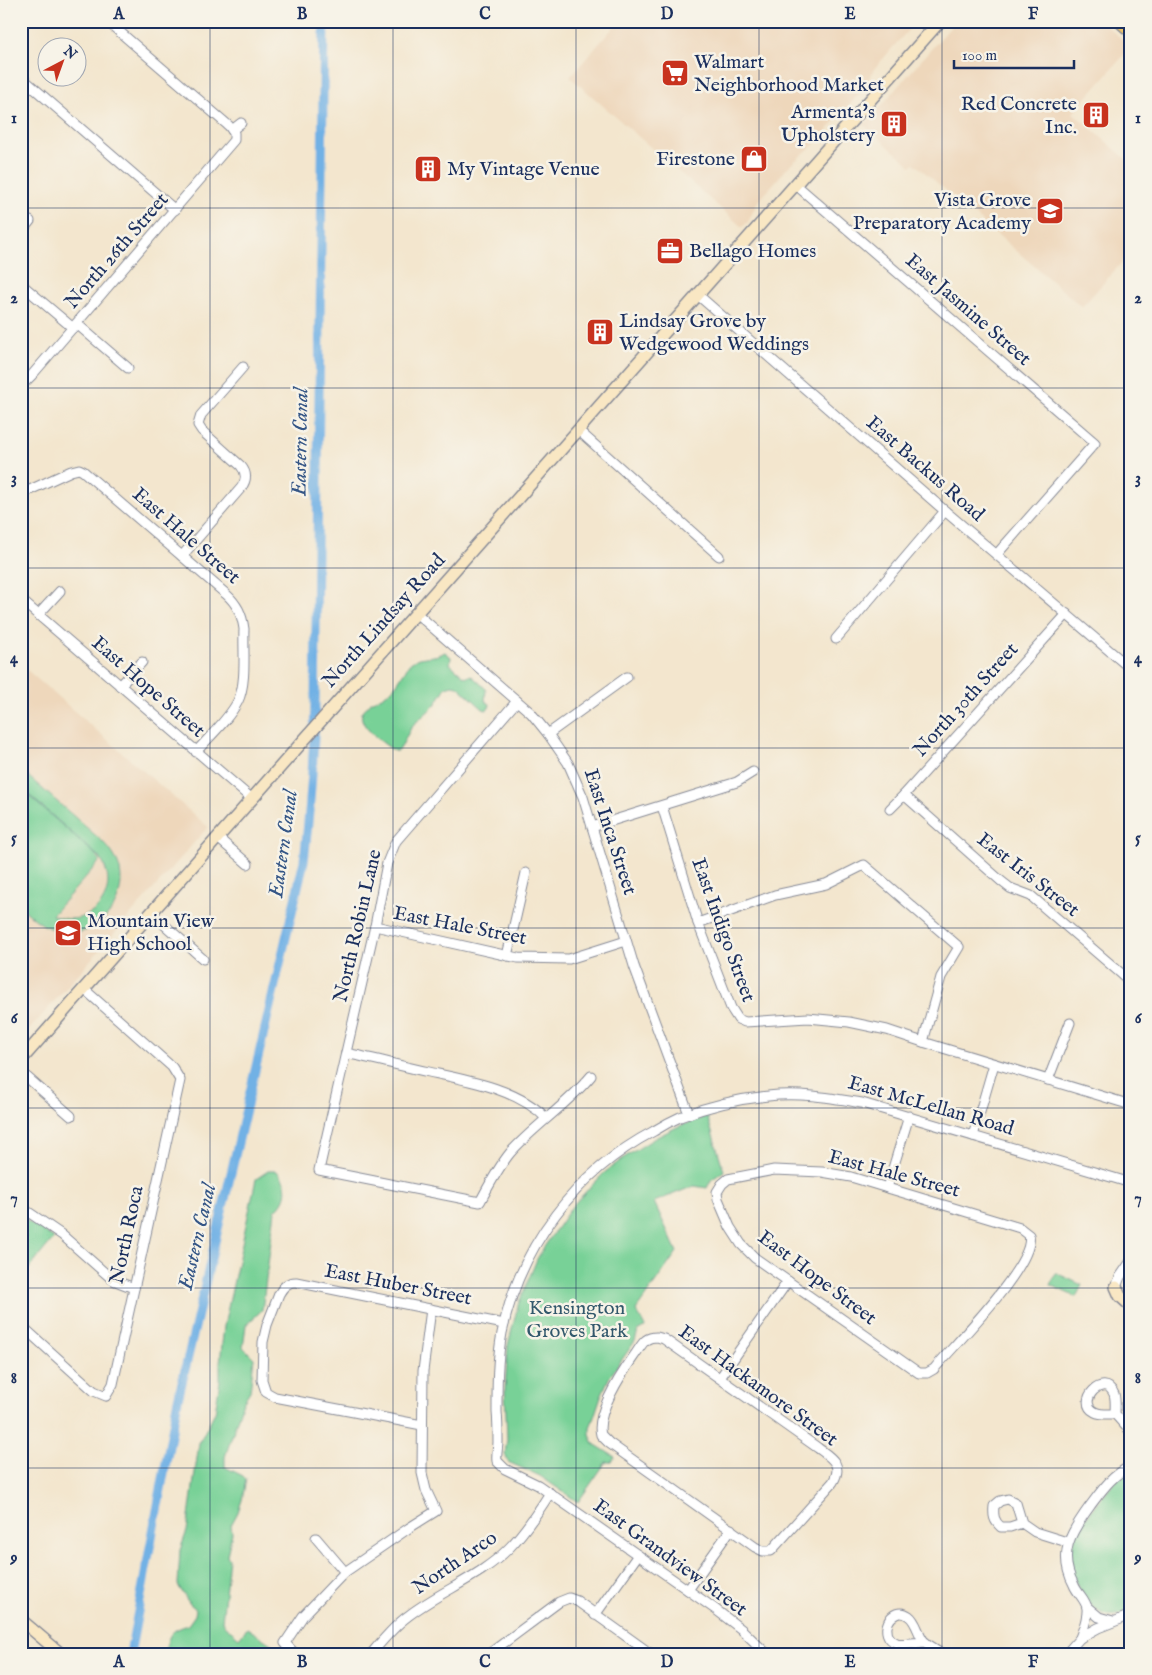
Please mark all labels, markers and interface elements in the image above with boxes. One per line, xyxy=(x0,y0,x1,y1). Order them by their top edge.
text: A xyxy=(113,5,126,25)
text: B xyxy=(297,5,308,25)
text: C xyxy=(479,5,491,25)
text: D xyxy=(661,5,674,25)
text: E xyxy=(844,5,856,25)
text: F xyxy=(1028,5,1039,25)
north arrow xyxy=(38,38,88,88)
scale bar xyxy=(954,38,1074,70)
text: N xyxy=(59,42,80,64)
text: 100 m xyxy=(962,46,998,65)
place label: Walmart Neighborhood Market xyxy=(694,50,884,98)
supermarket icon: Walmart Neighborhood Market xyxy=(660,58,690,88)
place label: Red Concrete Inc. xyxy=(961,92,1077,140)
place label: Armenta's Upholstery xyxy=(781,100,875,148)
building icon: Red Concrete Inc. xyxy=(1081,100,1111,130)
text: 1 xyxy=(11,109,17,129)
building icon: Armenta's Upholstery xyxy=(879,109,909,139)
text: 1 xyxy=(1135,109,1141,129)
shop icon: Firestone xyxy=(739,144,769,174)
place label: Firestone xyxy=(656,147,735,172)
building icon: My Vintage Venue xyxy=(413,154,443,184)
place label: My Vintage Venue xyxy=(447,157,600,182)
street label: North 26th Street xyxy=(60,188,174,314)
place label: Vista Grove Preparatory Academy xyxy=(853,188,1031,236)
school or university icon: Vista Grove Preparatory Academy xyxy=(1035,196,1065,226)
office icon: Bellago Homes xyxy=(655,236,685,266)
place label: Bellago Homes xyxy=(689,239,816,264)
street label: East Jasmine Street xyxy=(900,248,1036,372)
text: 2 xyxy=(10,289,18,309)
text: 2 xyxy=(1134,289,1142,309)
place label: Lindsay Grove by Wedgewood Weddings xyxy=(619,309,809,357)
building icon: Lindsay Grove by Wedgewood Weddings xyxy=(585,317,615,347)
water label: Eastern Canal xyxy=(287,385,315,497)
street label: East Backus Road xyxy=(861,411,990,527)
text: 3 xyxy=(11,469,17,489)
text: 3 xyxy=(1135,469,1141,489)
street label: East Hale Street xyxy=(127,482,245,590)
street label: North Lindsay Road xyxy=(317,548,451,693)
street label: East Hope Street xyxy=(86,631,210,743)
street label: North 30th Street xyxy=(908,637,1024,762)
text: 4 xyxy=(10,649,19,669)
text: 4 xyxy=(1134,649,1143,669)
street label: East Inca Street xyxy=(578,766,642,898)
water label: Eastern Canal xyxy=(263,786,305,901)
street label: East Iris Street xyxy=(972,827,1084,923)
text: 5 xyxy=(11,829,17,849)
text: 5 xyxy=(1135,829,1141,849)
street label: North Robin Lane xyxy=(328,847,388,1005)
street label: East Indigo Street xyxy=(685,854,761,1006)
street label: East Hale Street xyxy=(391,901,529,951)
place label: Mountain View High School xyxy=(87,909,215,957)
school or university icon: Mountain View High School xyxy=(53,918,83,948)
text: 6 xyxy=(11,1009,19,1029)
text: 6 xyxy=(1135,1009,1143,1029)
street label: East McLellan Road xyxy=(845,1070,1017,1142)
street label: East Hale Street xyxy=(825,1144,963,1204)
water label: Eastern Canal xyxy=(172,1179,224,1294)
street label: North Roca xyxy=(104,1183,150,1286)
text: 7 xyxy=(10,1189,18,1209)
text: 7 xyxy=(1134,1189,1142,1209)
street label: East Hope Street xyxy=(753,1225,882,1331)
street label: East Huber Street xyxy=(322,1258,474,1312)
park label: Kensington Groves Park xyxy=(526,1296,628,1344)
street label: East Hackamore Street xyxy=(673,1320,843,1452)
text: 8 xyxy=(11,1369,17,1389)
text: 8 xyxy=(1135,1369,1141,1389)
street label: East Grandview Street xyxy=(588,1494,752,1622)
street label: North Arco xyxy=(408,1525,502,1600)
text: 9 xyxy=(10,1549,18,1569)
text: 9 xyxy=(1134,1549,1142,1569)
text: A xyxy=(113,1653,126,1673)
text: B xyxy=(297,1653,308,1673)
text: C xyxy=(479,1653,491,1673)
text: D xyxy=(661,1653,674,1673)
text: E xyxy=(844,1653,856,1673)
text: F xyxy=(1028,1653,1039,1673)

